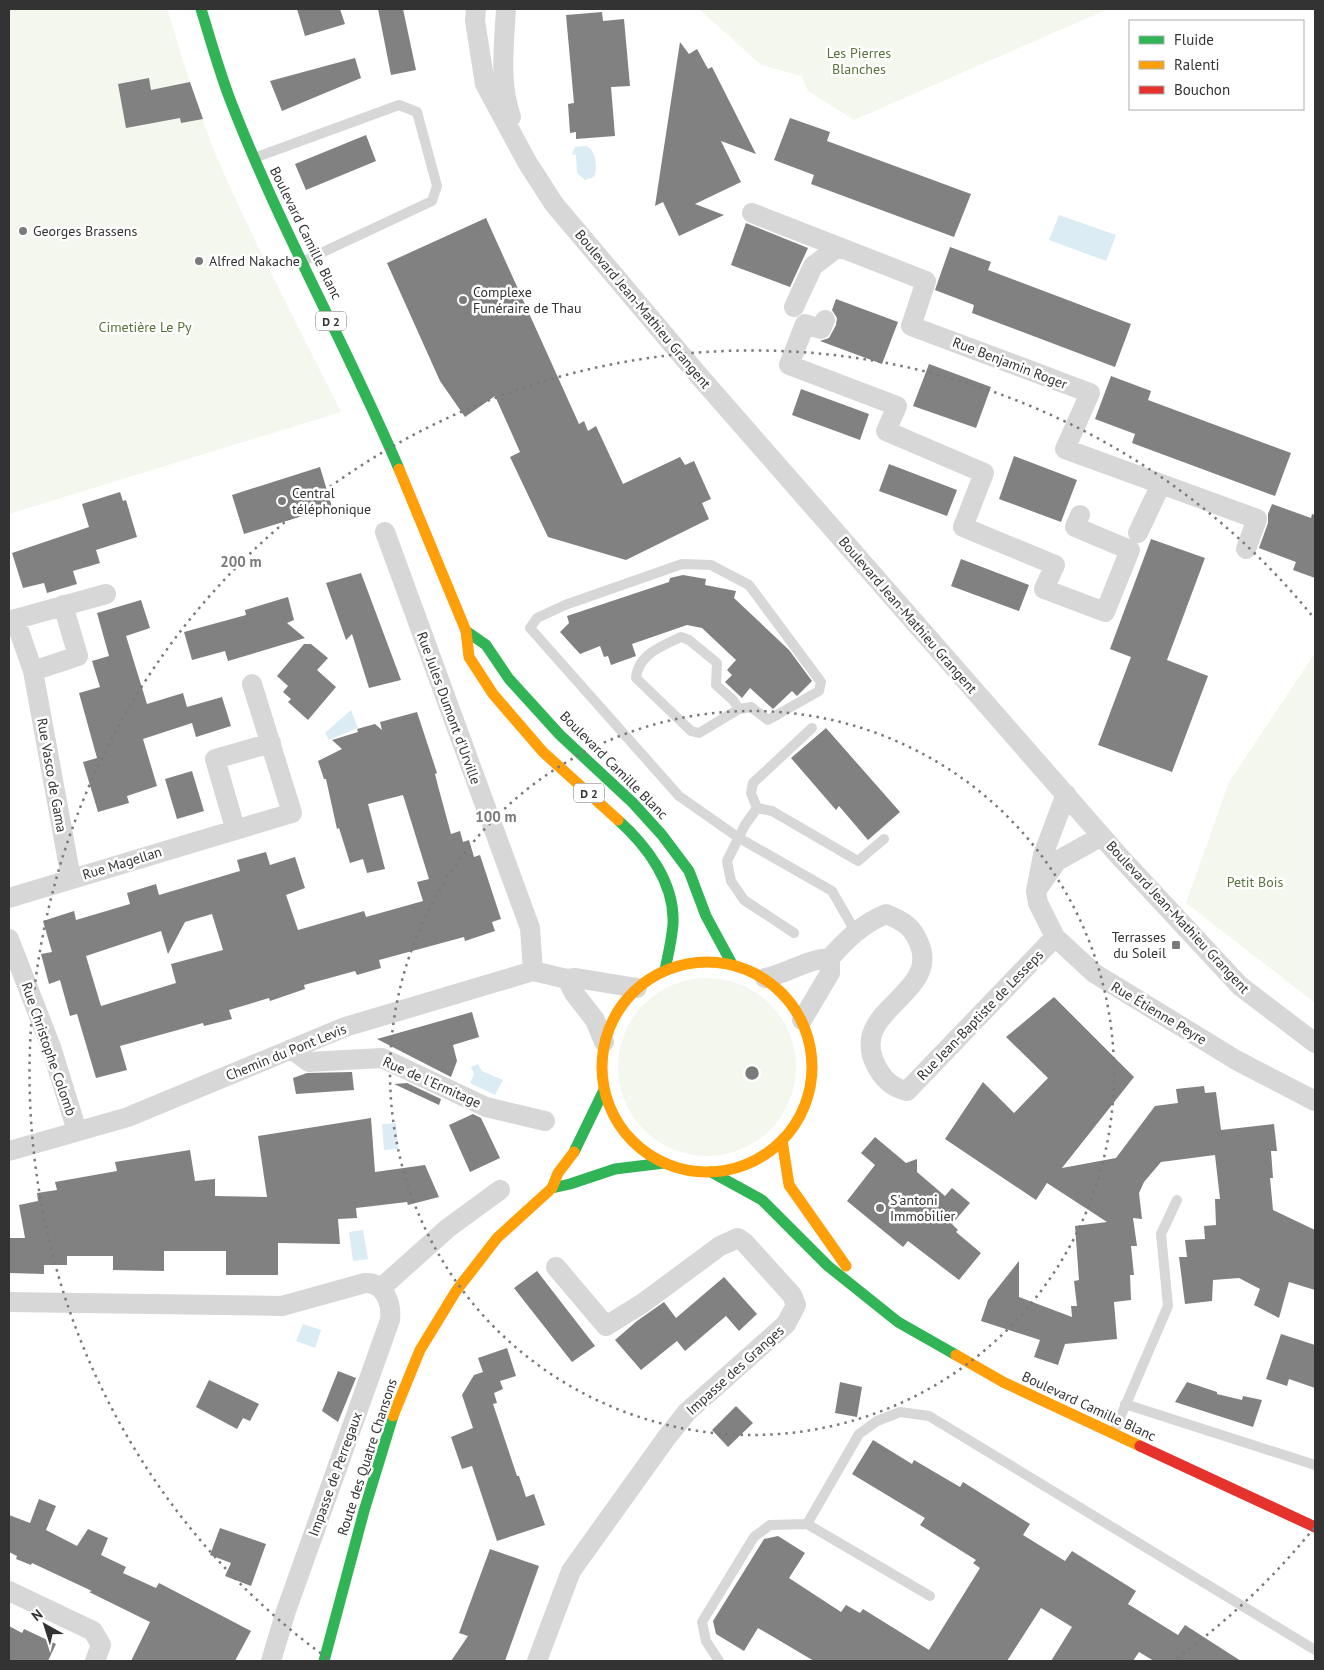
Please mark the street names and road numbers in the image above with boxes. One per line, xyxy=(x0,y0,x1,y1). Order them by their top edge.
street label: Boulevard Camille Blanc xyxy=(266,163,346,303)
street label: Boulevard Jean-Mathieu Grangent xyxy=(571,226,715,392)
road number: D 2 xyxy=(316,312,346,331)
street label: Rue Benjamin Roger xyxy=(950,333,1070,393)
street label: Boulevard Jean-Mathieu Grangent xyxy=(835,533,981,697)
street label: Rue Jules Dumont d'Urville xyxy=(413,629,485,787)
street label: Boulevard Camille Blanc xyxy=(556,707,672,823)
street label: Rue Vasco de Gama xyxy=(33,716,71,834)
road number: D 2 xyxy=(574,784,604,802)
street label: Boulevard Jean-Mathieu Grangent xyxy=(1102,837,1254,997)
street label: Rue Magellan xyxy=(80,842,164,884)
street label: Rue Jean-Baptiste de Lesseps xyxy=(913,946,1047,1084)
street label: Rue Étienne Peyre xyxy=(1108,977,1210,1049)
street label: Rue Christophe Colomb xyxy=(18,980,80,1118)
street label: Chemin du Pont Levis xyxy=(223,1020,349,1084)
street label: Rue de l'Ermitage xyxy=(380,1052,484,1112)
street label: Impasse des Granges xyxy=(682,1321,788,1419)
street label: Boulevard Camille Blanc xyxy=(1019,1367,1159,1445)
street label: Route des Quatre Chansons xyxy=(333,1376,401,1538)
street label: Impasse de Perregaux xyxy=(304,1409,366,1539)

